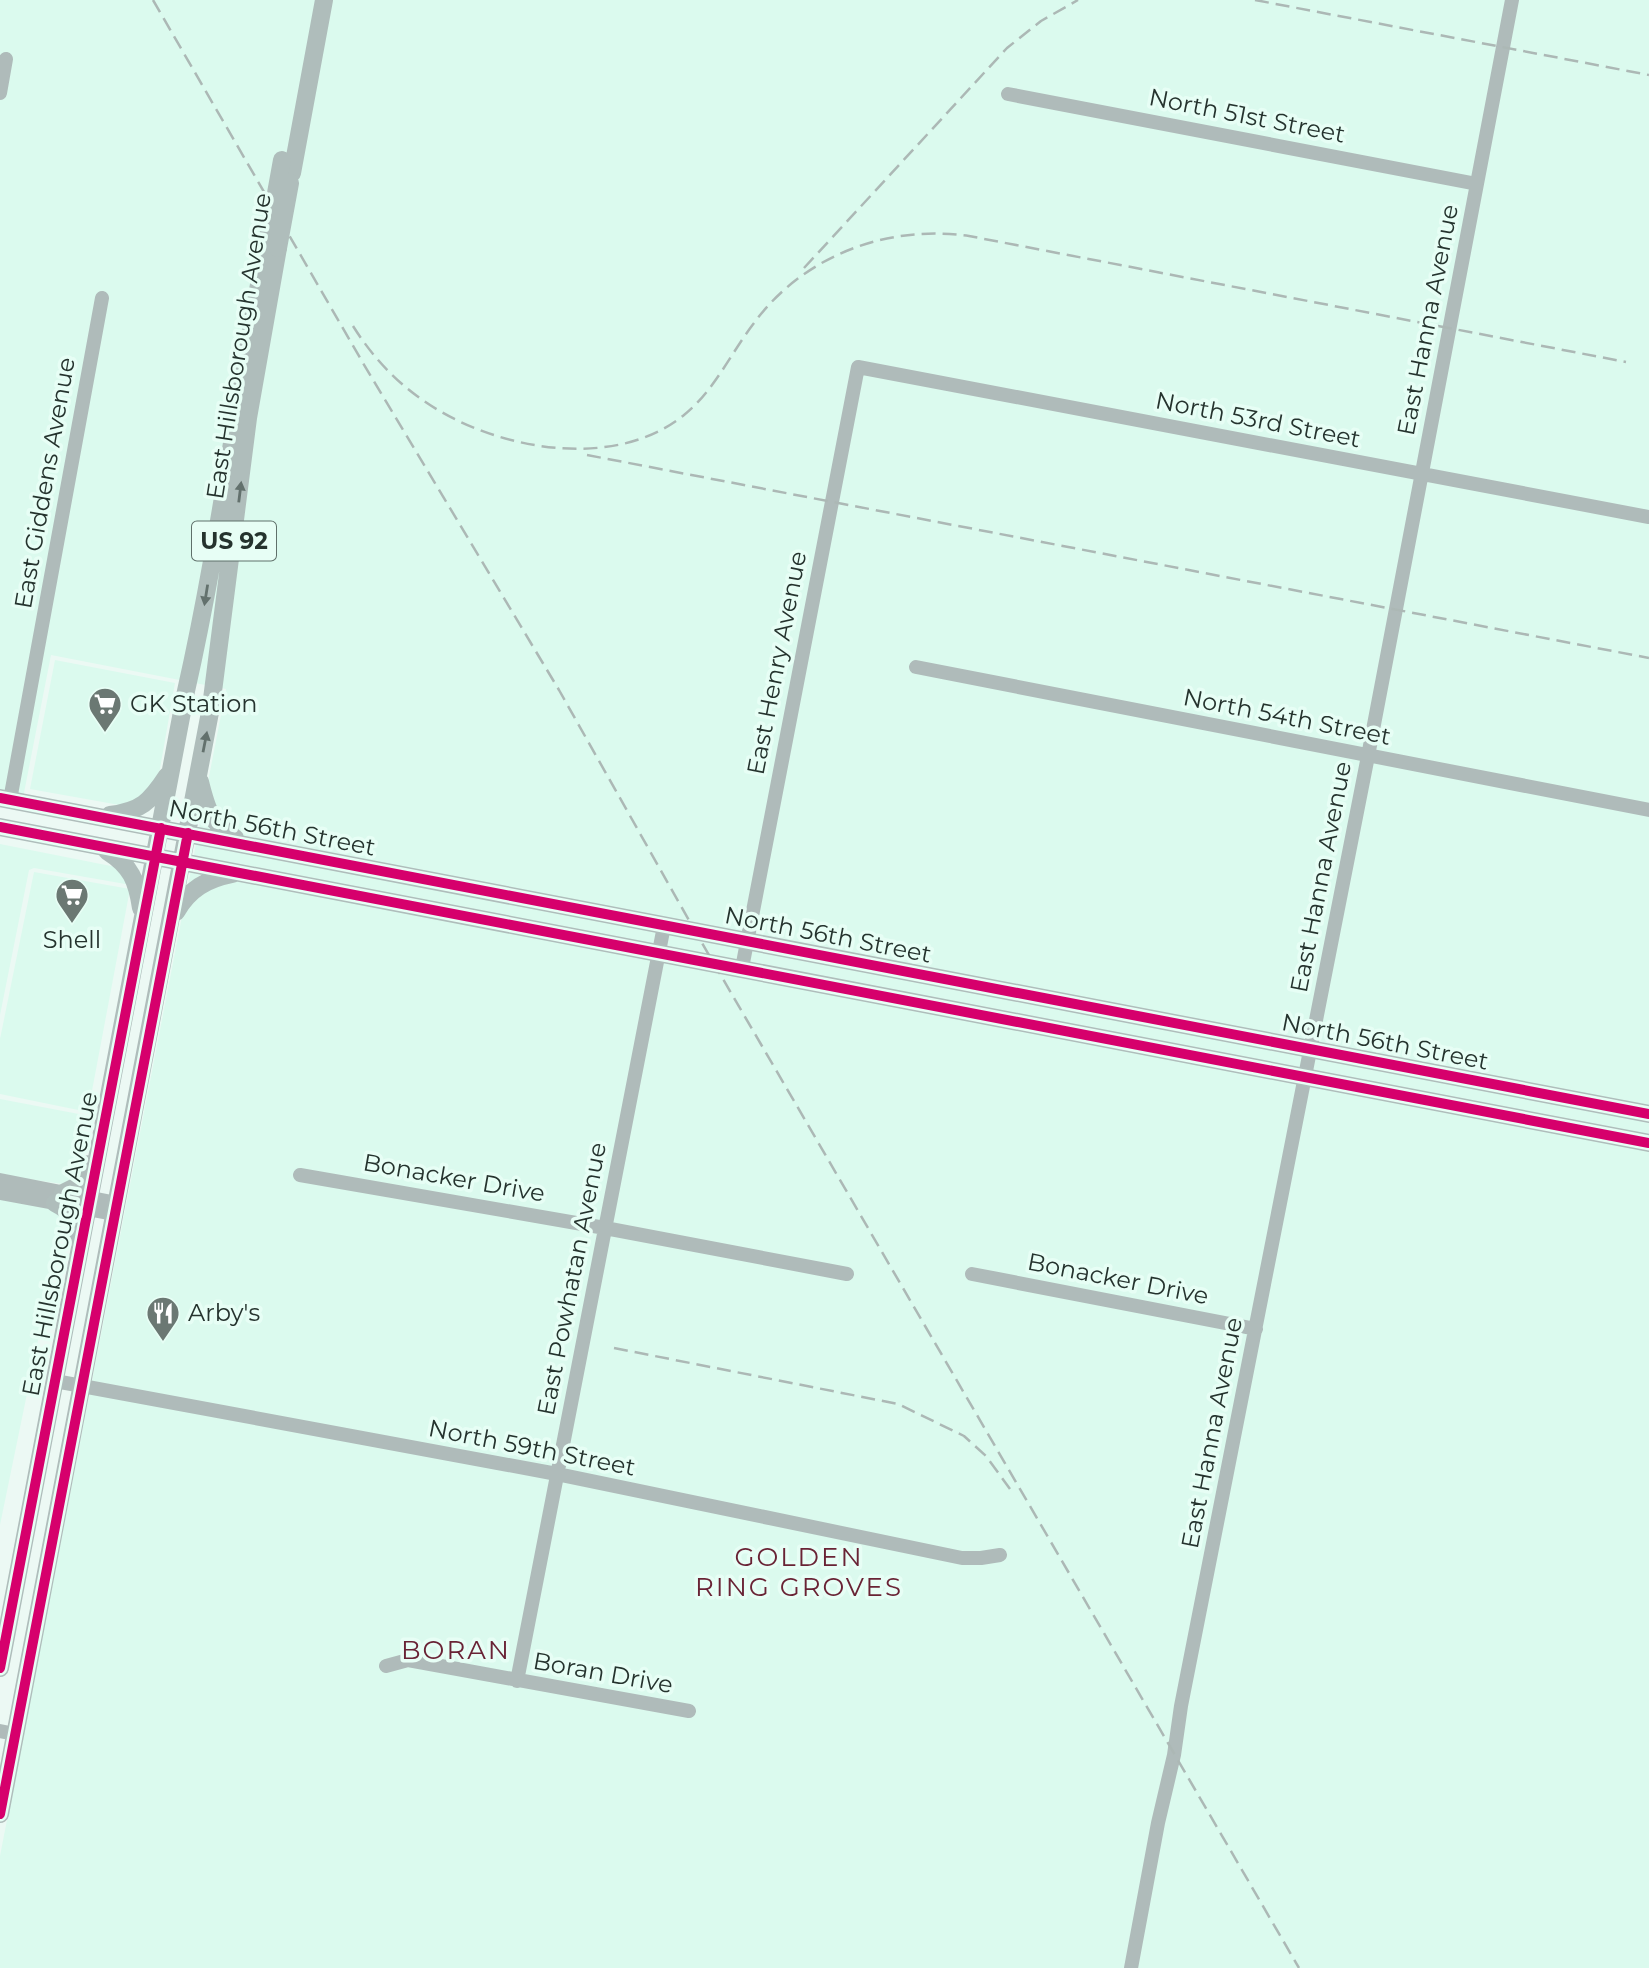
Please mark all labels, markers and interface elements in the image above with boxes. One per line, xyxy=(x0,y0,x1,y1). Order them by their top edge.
street label: North 51st Street xyxy=(1146,82,1348,149)
street label: East Hillsborough Avenue xyxy=(200,191,277,501)
street label: East Hanna Avenue xyxy=(1391,202,1464,438)
street label: East Giddens Avenue xyxy=(8,355,81,611)
street label: North 53rd Street xyxy=(1153,385,1363,454)
one-way arrow xyxy=(234,481,245,503)
road number: US 92 xyxy=(192,522,276,561)
street label: East Henry Avenue xyxy=(741,549,812,777)
one-way arrow xyxy=(200,584,211,606)
street label: North 54th Street xyxy=(1181,682,1394,751)
supermarket icon: GK Station xyxy=(86,685,124,734)
place label: GK Station xyxy=(130,689,258,718)
one-way arrow xyxy=(199,731,210,753)
street label: East Hanna Avenue xyxy=(1284,759,1357,995)
street label: North 56th Street xyxy=(166,793,378,862)
supermarket icon: Shell xyxy=(53,876,91,925)
street label: North 56th Street xyxy=(722,900,934,969)
place label: Shell xyxy=(43,925,101,954)
street label: North 56th Street xyxy=(1279,1007,1491,1076)
street label: East Hillsborough Avenue xyxy=(16,1089,103,1399)
street label: East Powhatan Avenue xyxy=(531,1140,612,1418)
street label: Bonacker Drive xyxy=(361,1147,547,1208)
street label: Bonacker Drive xyxy=(1025,1247,1211,1310)
restaurant icon: Arby's xyxy=(144,1294,182,1343)
place label: Arby's xyxy=(188,1298,260,1327)
street label: East Hanna Avenue xyxy=(1175,1315,1248,1551)
street label: North 59th Street xyxy=(426,1413,638,1482)
district label: GOLDEN RING GROVES xyxy=(695,1541,903,1603)
district label: BORAN xyxy=(401,1634,511,1666)
street label: Boran Drive xyxy=(531,1646,675,1699)

